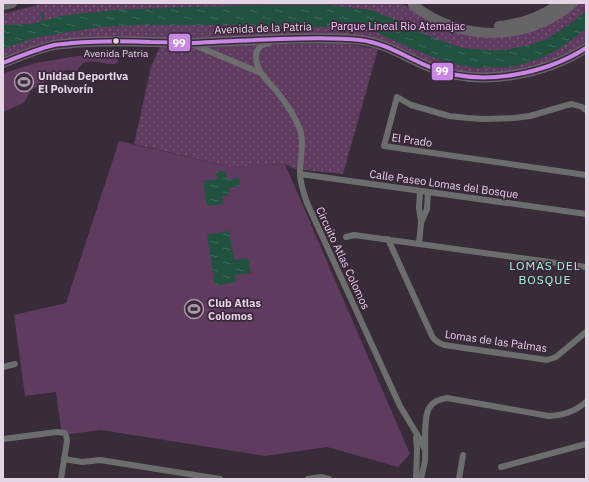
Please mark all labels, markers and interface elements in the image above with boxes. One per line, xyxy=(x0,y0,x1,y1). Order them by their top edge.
street label: Avenida de la Patria xyxy=(214,19,312,37)
park label: Parque Lineal Rio Atemajac xyxy=(331,19,466,33)
line badge: 99 xyxy=(168,33,191,52)
marker: Avenida Patria xyxy=(111,36,121,46)
text: 99 xyxy=(172,36,186,50)
place label: Avenida Patria xyxy=(84,47,149,60)
line badge: 99 xyxy=(431,62,454,81)
text: 99 xyxy=(435,64,449,78)
place label: Unidad Deportiva El Polvorín xyxy=(38,69,128,96)
sports icon: Unidad Deportiva El Polvorín xyxy=(13,71,35,93)
street label: El Prado xyxy=(391,130,433,150)
street label: Calle Paseo Lomas del Bosque xyxy=(369,167,519,201)
street label: Circuito Atlas Colomos xyxy=(313,204,373,312)
district label: LOMAS DEL BOSQUE xyxy=(509,258,581,287)
place label: Club Atlas Colomos xyxy=(208,296,261,323)
sports icon: Club Atlas Colomos xyxy=(183,298,205,320)
street label: Lomas de las Palmas xyxy=(444,327,548,355)

